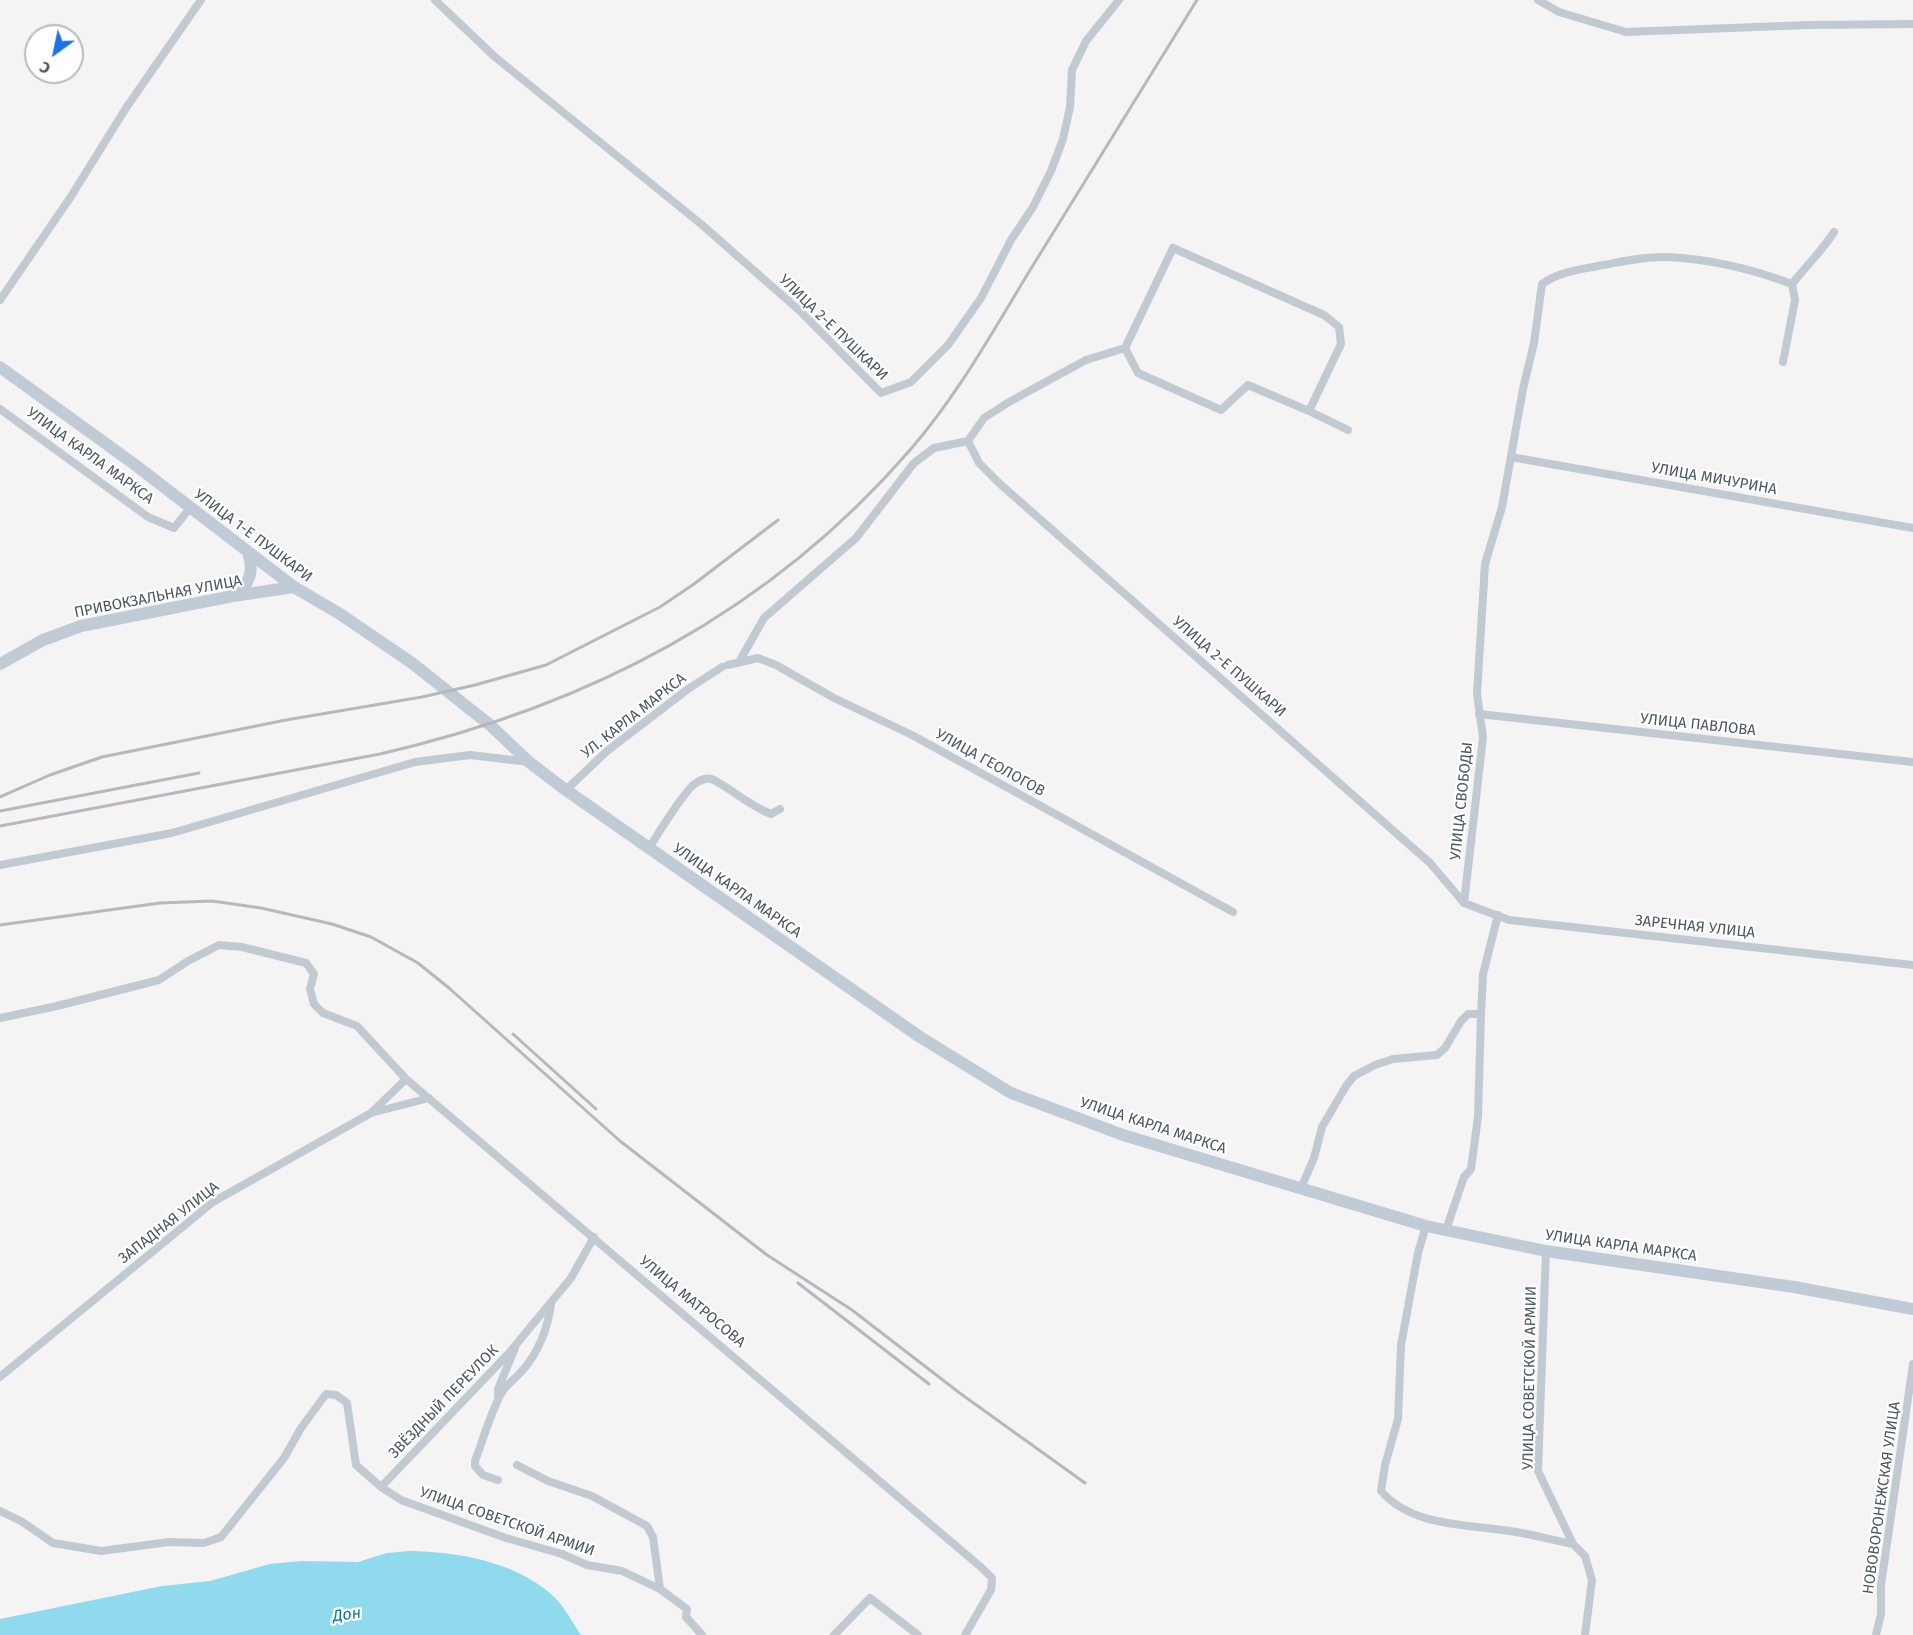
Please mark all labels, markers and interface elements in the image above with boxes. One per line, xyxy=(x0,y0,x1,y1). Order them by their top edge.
north arrow xyxy=(24,24,84,84)
text: С xyxy=(36,57,54,78)
street label: УЛИЦА 2-Е ПУШКАРИ xyxy=(775,271,891,385)
street label: УЛИЦА КАРЛА МАРКСА xyxy=(23,404,157,508)
street label: УЛИЦА МИЧУРИНА xyxy=(1650,459,1778,499)
street label: УЛИЦА 1-Е ПУШКАРИ xyxy=(190,486,316,586)
street label: ПРИВОКЗАЛЬНАЯ УЛИЦА xyxy=(73,572,243,622)
street label: УЛИЦА 2-Е ПУШКАРИ xyxy=(1169,613,1289,721)
street label: УЛ. КАРЛА МАРКСА xyxy=(578,670,690,762)
street label: УЛИЦА ПАВЛОВА xyxy=(1639,710,1757,740)
street label: УЛИЦА ГЕОЛОГОВ xyxy=(932,725,1048,801)
street label: УЛИЦА СВОБОДЫ xyxy=(1447,741,1477,861)
street label: УЛИЦА КАРЛА МАРКСА xyxy=(669,840,805,942)
street label: ЗАРЕЧНАЯ УЛИЦА xyxy=(1634,912,1756,942)
street label: УЛИЦА КАРЛА МАРКСА xyxy=(1078,1094,1228,1158)
street label: ЗАПАДНАЯ УЛИЦА xyxy=(115,1178,223,1268)
street label: УЛИЦА КАРЛА МАРКСА xyxy=(1544,1226,1698,1266)
street label: УЛИЦА МАТРОСОВА xyxy=(635,1252,749,1352)
street label: УЛИЦА СОВЕТСКОЙ АРМИИ xyxy=(1519,1286,1541,1470)
street label: ЗВЁЗДНЫЙ ПЕРЕУЛОК xyxy=(385,1342,503,1462)
street label: НОВОВОРОНЕЖСКАЯ УЛИЦА xyxy=(1860,1401,1904,1595)
street label: УЛИЦА СОВЕТСКОЙ АРМИИ xyxy=(417,1484,597,1560)
water label: Дон xyxy=(332,1604,362,1626)

